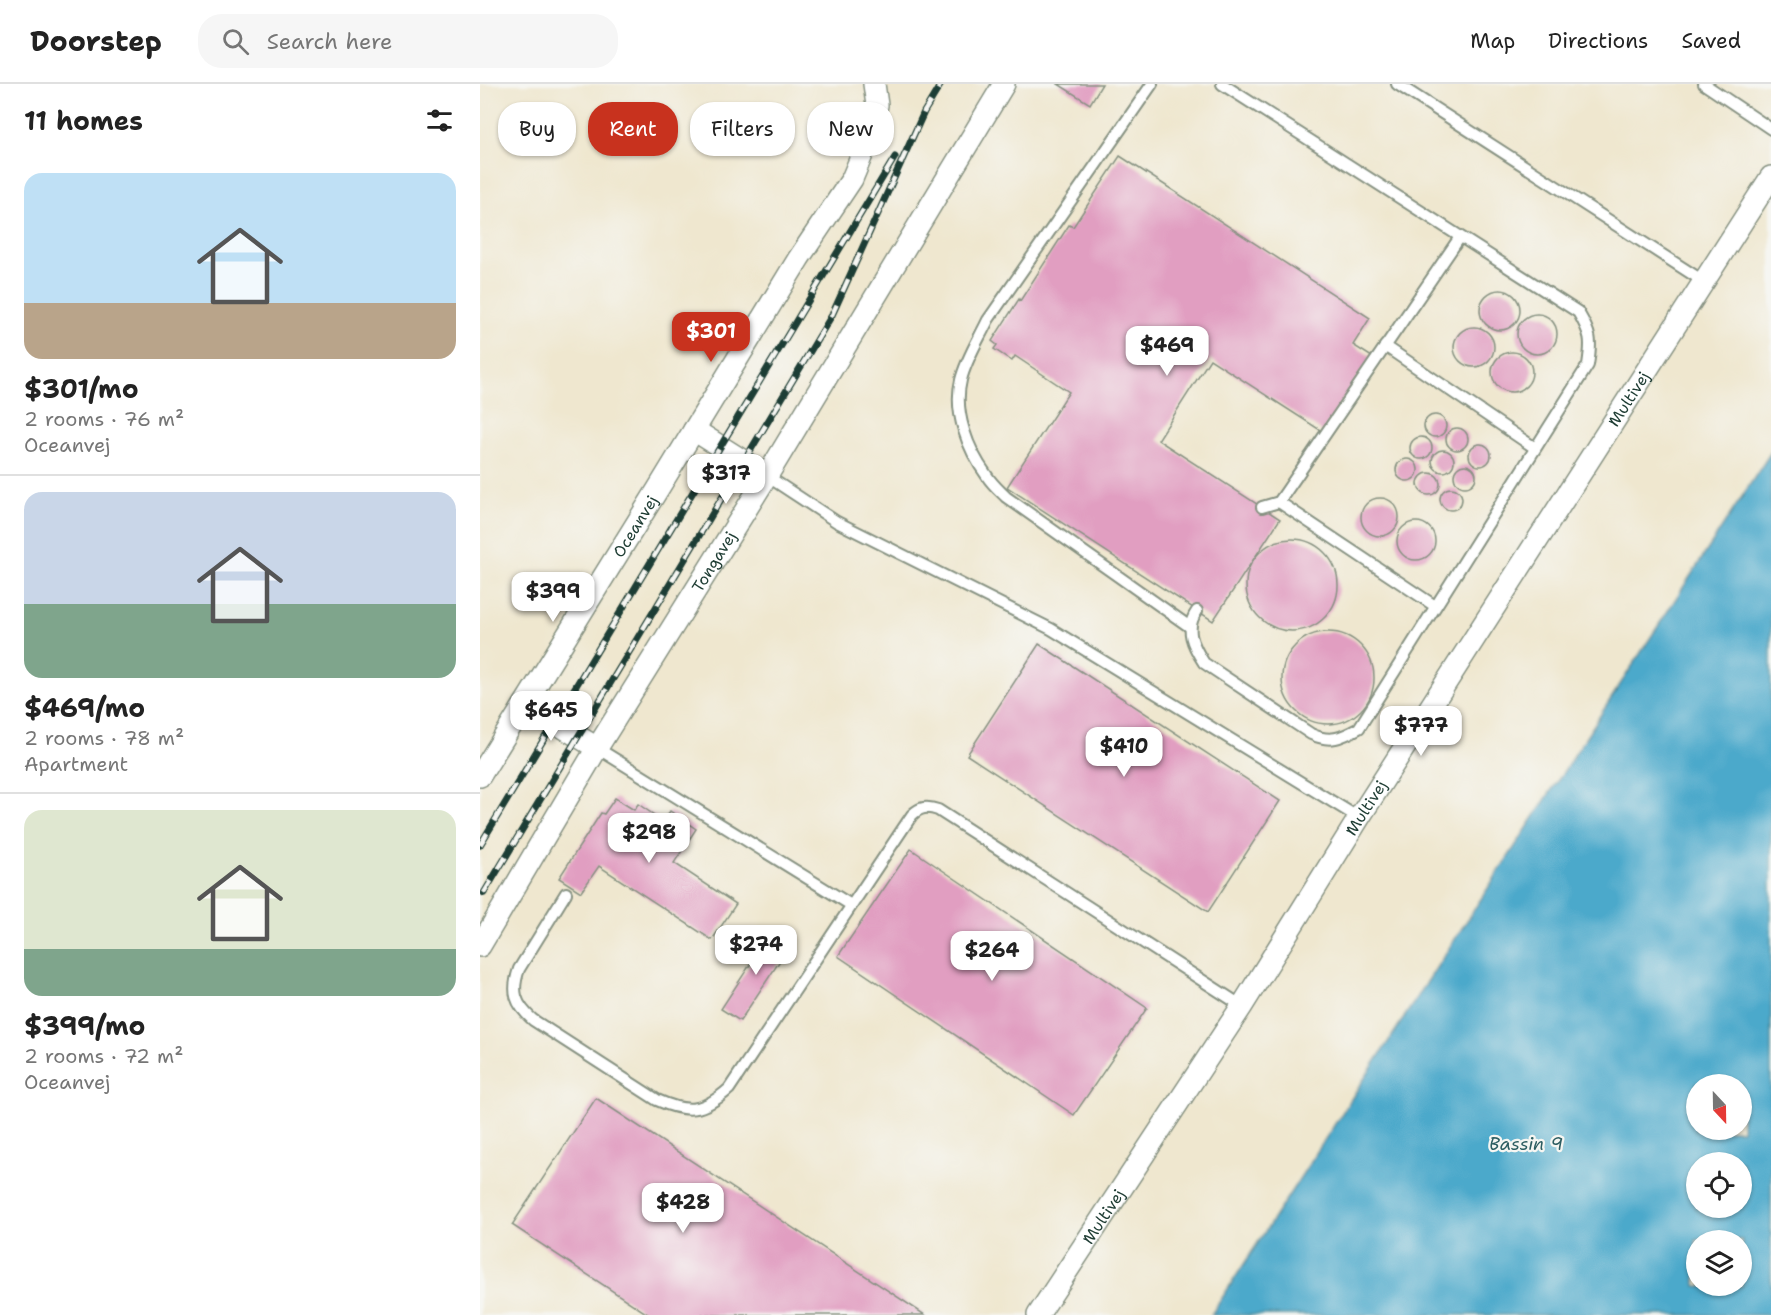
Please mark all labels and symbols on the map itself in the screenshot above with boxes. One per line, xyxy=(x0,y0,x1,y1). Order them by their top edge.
pin: $301 xyxy=(675,312,747,363)
pin: $469 xyxy=(1131,326,1203,377)
street label: Multivej xyxy=(1603,367,1654,430)
pin: $317 xyxy=(690,454,762,505)
street label: Oceanvej xyxy=(608,491,662,561)
street label: Tongavej xyxy=(687,527,741,596)
pin: $399 xyxy=(517,572,589,623)
pin: $645 xyxy=(515,691,587,742)
pin: $777 xyxy=(1385,706,1457,757)
pin: $410 xyxy=(1088,727,1160,778)
street label: Multivej xyxy=(1340,776,1391,839)
pin: $298 xyxy=(613,813,685,864)
pin: $274 xyxy=(720,925,792,976)
pin: $264 xyxy=(956,931,1028,982)
north arrow xyxy=(1686,1074,1752,1140)
water label: Bassin 9 xyxy=(1489,1132,1563,1156)
pin: $428 xyxy=(647,1183,719,1234)
street label: Multivej xyxy=(1077,1185,1129,1248)

